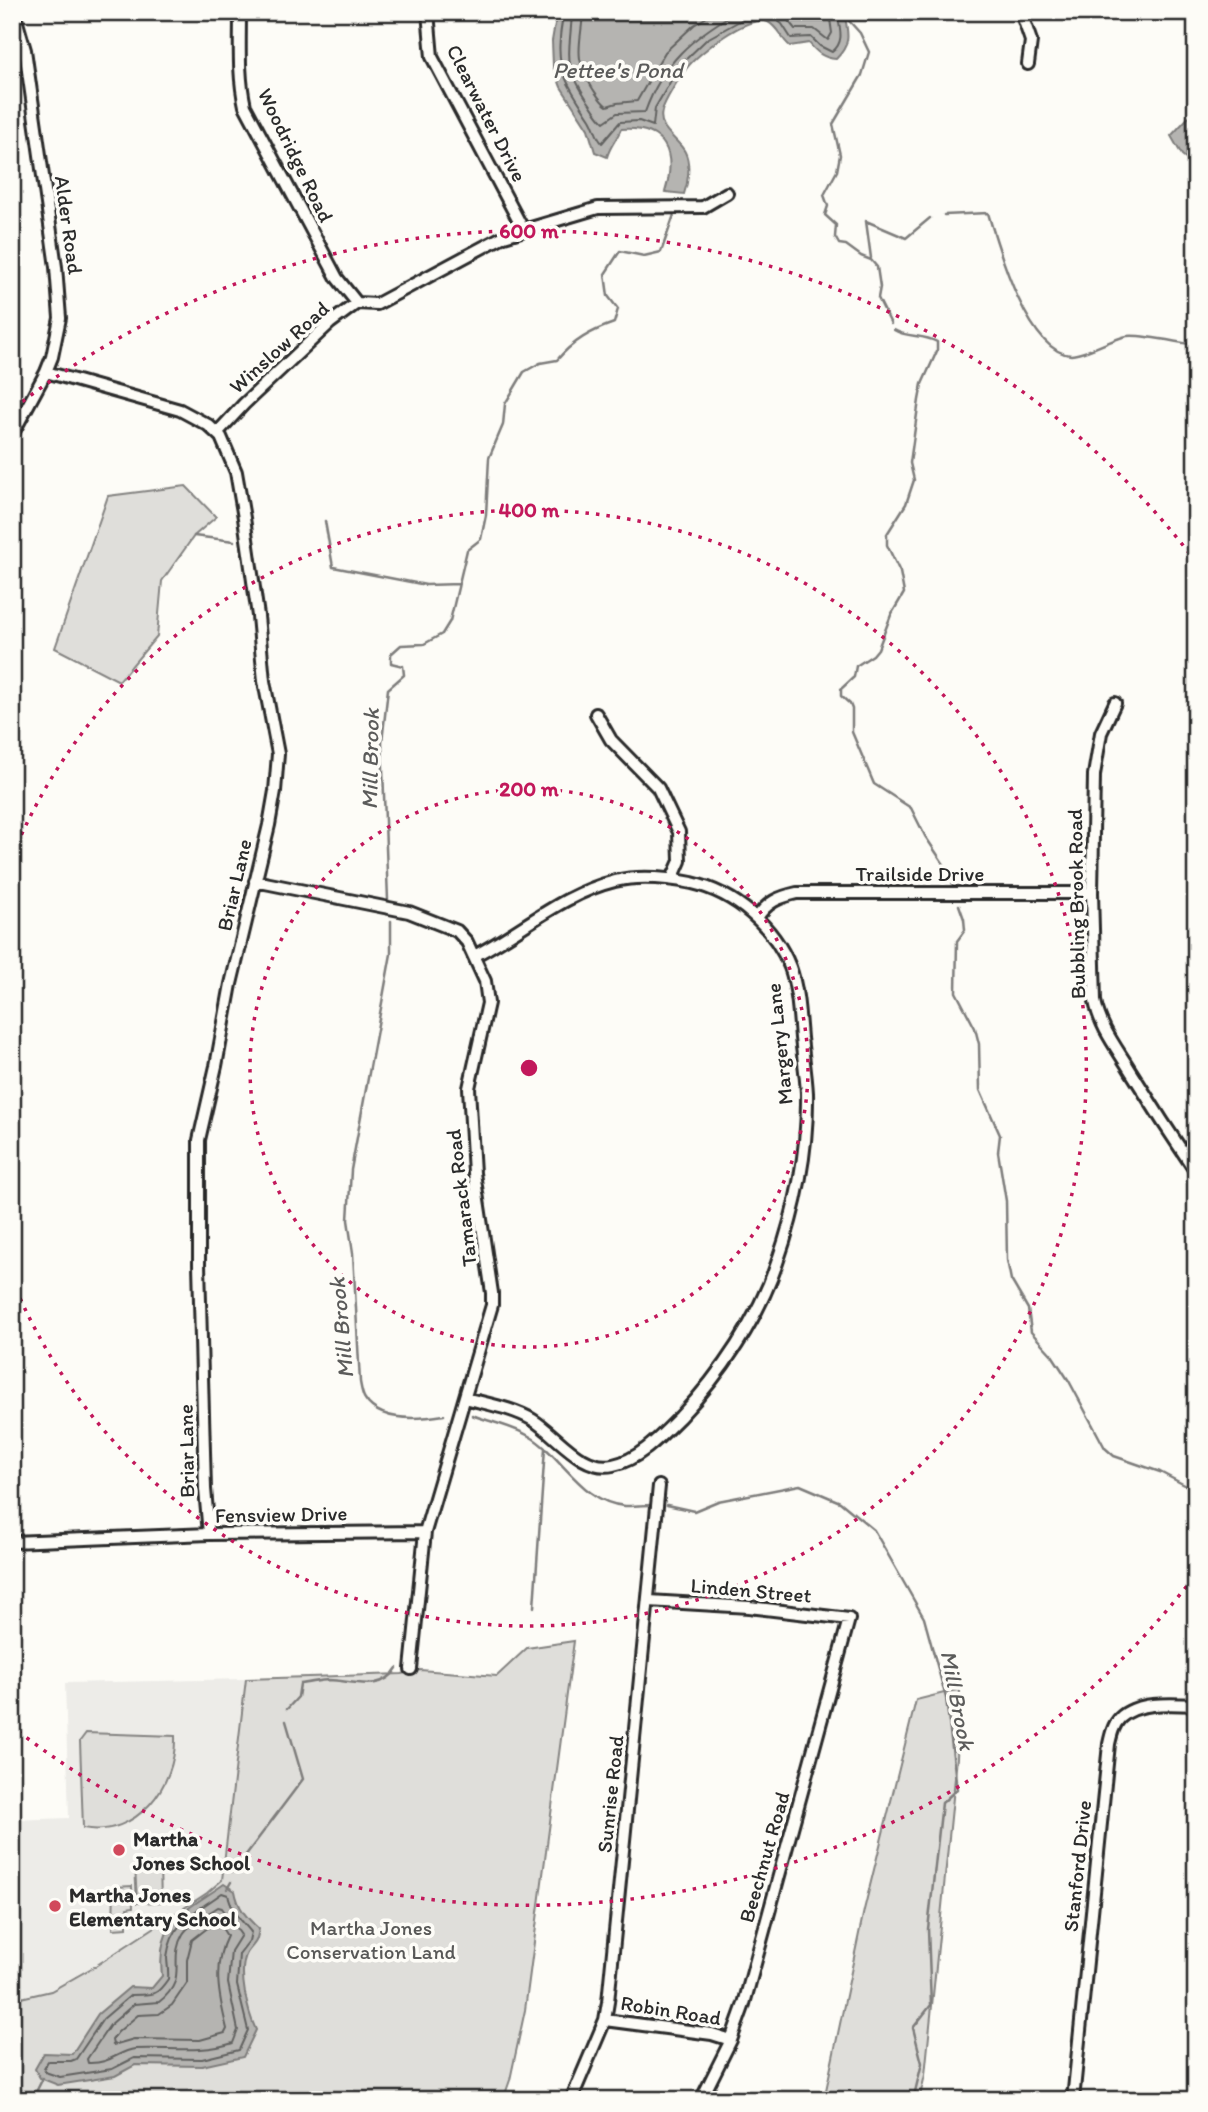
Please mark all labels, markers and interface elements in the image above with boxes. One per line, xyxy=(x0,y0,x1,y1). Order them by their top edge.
street label: Clearwater Drive xyxy=(442,40,532,186)
water label: Pettee's Pond xyxy=(553,56,686,84)
street label: Woodridge Road xyxy=(253,84,339,226)
street label: Alder Road xyxy=(50,174,88,276)
text: 600 m xyxy=(499,218,559,243)
street label: Winslow Road xyxy=(224,296,334,398)
text: 400 m xyxy=(499,497,560,522)
water label: Mill Brook xyxy=(355,707,385,810)
text: 200 m xyxy=(499,776,559,801)
street label: Bubbling Brook Road xyxy=(1062,809,1090,999)
street label: Briar Lane xyxy=(211,837,257,933)
street label: Trailside Drive xyxy=(856,861,984,886)
street label: Margery Lane xyxy=(760,982,798,1106)
centre of rings xyxy=(517,1056,541,1080)
street label: Tamarack Road xyxy=(440,1128,482,1268)
water label: Mill Brook xyxy=(323,1275,359,1380)
street label: Briar Lane xyxy=(173,1404,199,1498)
street label: Fensview Drive xyxy=(215,1500,347,1528)
street label: Linden Street xyxy=(689,1572,813,1608)
water label: Mill Brook xyxy=(935,1648,982,1753)
street label: Sunrise Road xyxy=(591,1734,629,1854)
street label: Beechnut Road xyxy=(733,1789,795,1925)
street label: Stanford Drive xyxy=(1058,1799,1096,1933)
place label: Martha Jones School xyxy=(132,1826,251,1875)
marker: Martha Jones School xyxy=(111,1842,127,1858)
place label: Martha Jones Elementary School xyxy=(69,1882,238,1932)
marker: Martha Jones Elementary School xyxy=(47,1898,63,1914)
park label: Martha Jones Conservation Land xyxy=(286,1915,456,1964)
street label: Robin Road xyxy=(619,1990,724,2030)

